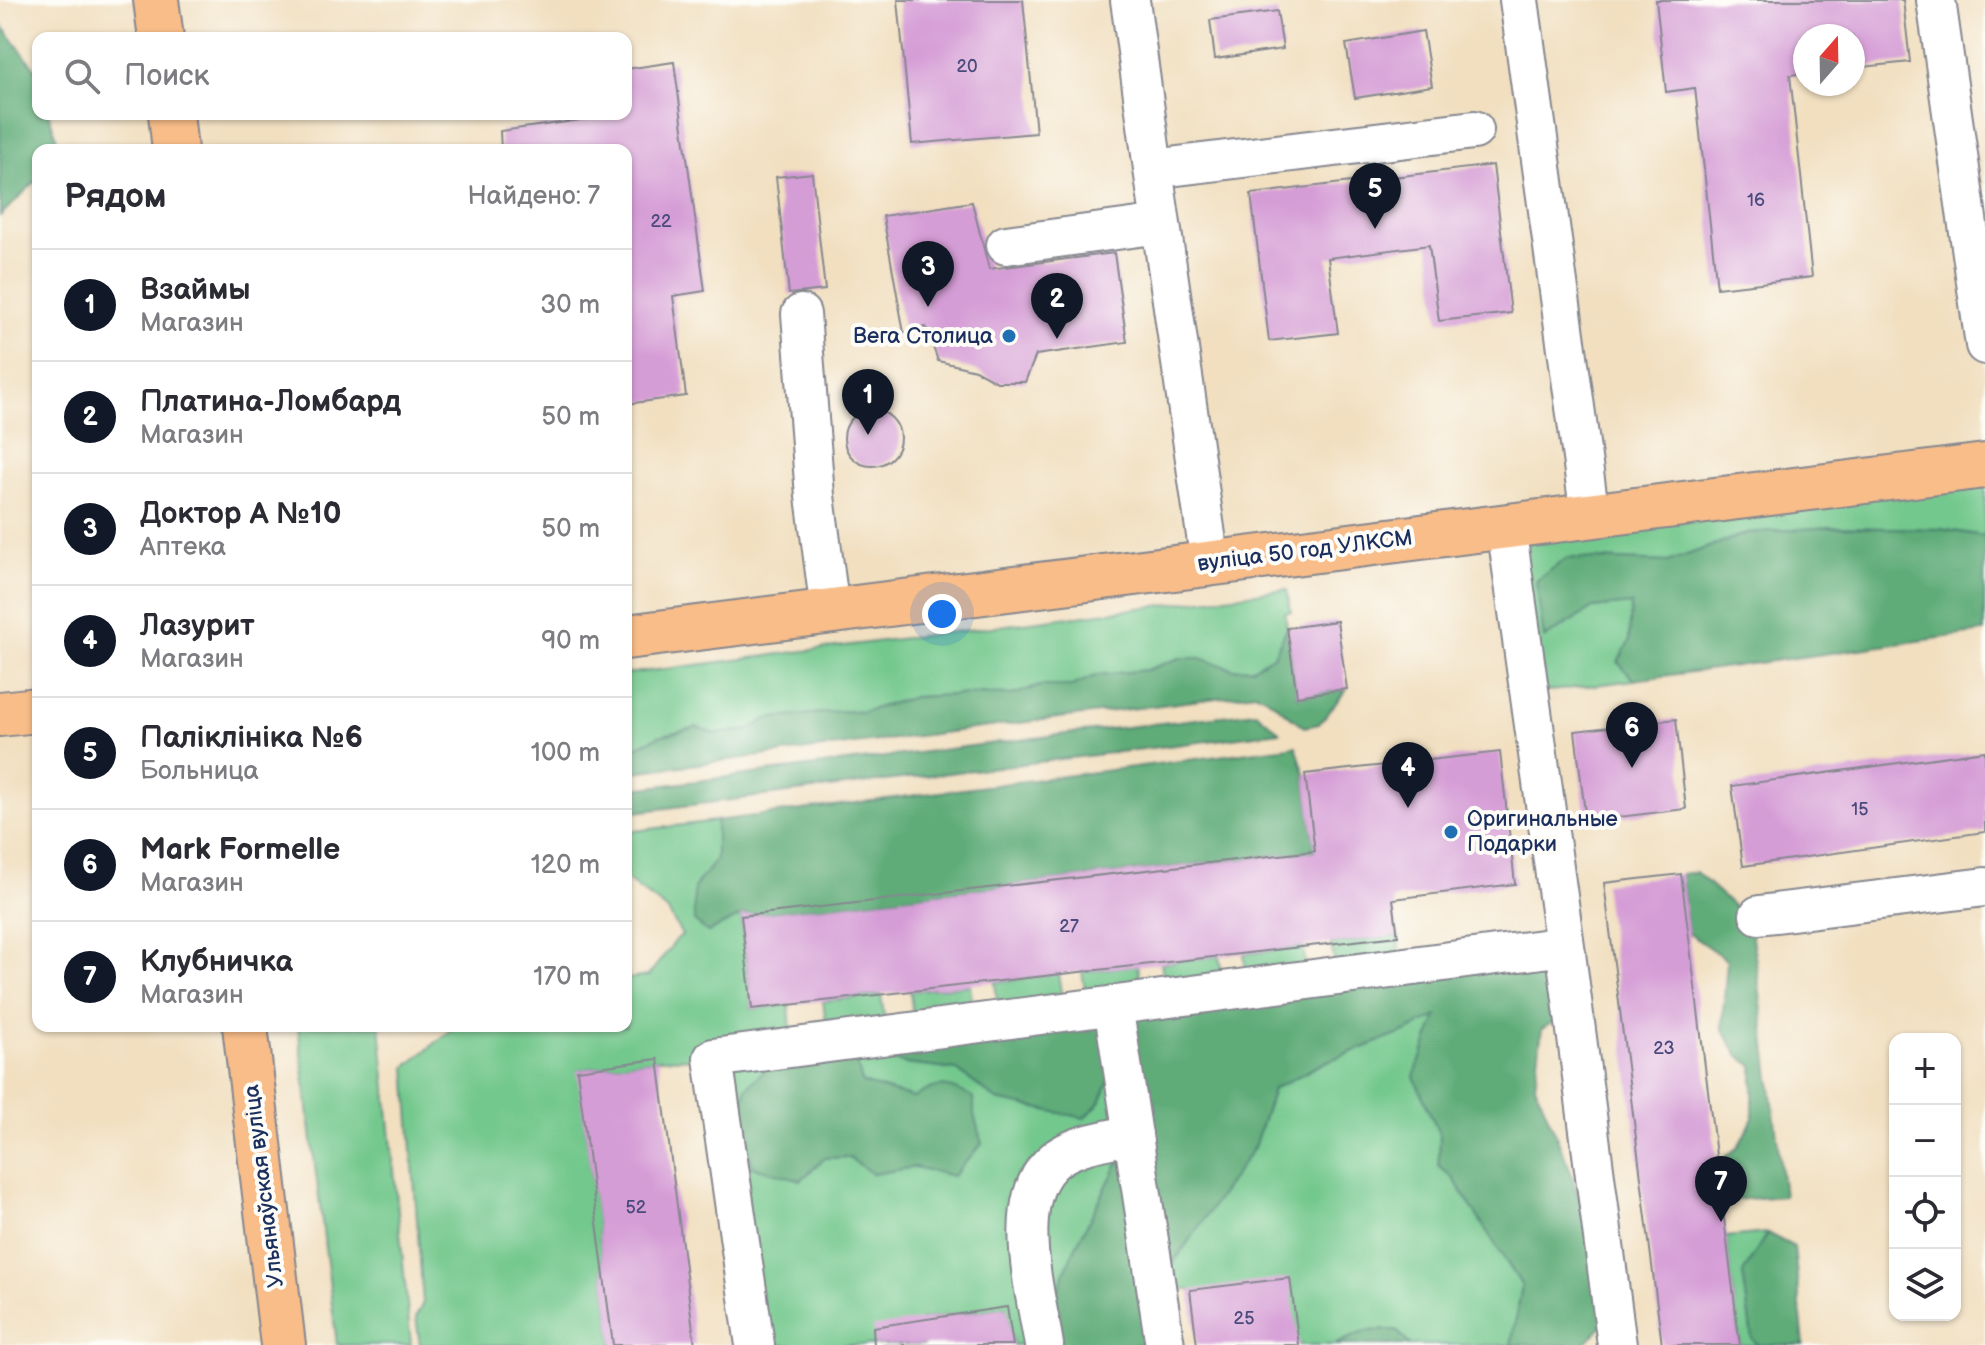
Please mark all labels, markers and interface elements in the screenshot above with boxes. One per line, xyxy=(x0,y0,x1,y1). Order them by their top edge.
north arrow xyxy=(1793,24,1865,96)
search box xyxy=(32,32,632,120)
icon: search xyxy=(60,54,104,98)
house number: 20 xyxy=(956,56,978,77)
text: Поиск xyxy=(124,58,210,94)
pin: 5 xyxy=(1349,163,1401,229)
text: Рядом xyxy=(64,176,166,217)
text: Найдено: 7 xyxy=(468,181,600,212)
house number: 16 xyxy=(1747,190,1765,211)
house number: 22 xyxy=(650,211,672,232)
pin: 3 xyxy=(902,241,954,307)
text: Взаймы xyxy=(140,272,251,308)
pin: 2 xyxy=(1031,273,1083,339)
text: 1 xyxy=(85,290,95,321)
text: 30 m xyxy=(540,290,600,321)
text: Магазин xyxy=(140,308,244,339)
place label: Вега Столица xyxy=(853,323,993,350)
marker: Вега Столица xyxy=(1000,327,1018,345)
pin: 1 xyxy=(842,369,894,435)
text: Платина-Ломбард xyxy=(140,384,401,420)
text: 2 xyxy=(82,402,98,433)
text: 50 m xyxy=(541,402,600,433)
text: Магазин xyxy=(140,420,244,451)
text: Доктор А №10 xyxy=(140,496,341,532)
text: 3 xyxy=(82,514,98,545)
text: 50 m xyxy=(541,514,600,545)
street label: вуліца 50 год УЛКСМ xyxy=(1196,524,1414,578)
text: Аптека xyxy=(140,532,226,563)
your location xyxy=(922,594,962,634)
text: Лазурит xyxy=(140,608,255,644)
text: 4 xyxy=(82,626,98,657)
text: 90 m xyxy=(541,626,600,657)
text: Магазин xyxy=(140,644,244,675)
pin: 6 xyxy=(1606,702,1658,768)
text: Паліклініка №6 xyxy=(140,720,363,756)
text: 5 xyxy=(82,738,98,769)
text: 100 m xyxy=(531,738,600,769)
pin: 4 xyxy=(1382,742,1434,808)
text: Больница xyxy=(140,756,259,787)
house number: 15 xyxy=(1851,799,1869,820)
place label: Оригинальные Подарки xyxy=(1467,806,1618,858)
marker: Оригинальные Подарки xyxy=(1442,823,1460,841)
text: Mark Formelle xyxy=(140,832,340,868)
text: 6 xyxy=(82,850,98,881)
text: 120 m xyxy=(531,850,600,881)
text: Магазин xyxy=(140,868,244,899)
house number: 27 xyxy=(1059,916,1079,937)
text: Клубничка xyxy=(140,944,293,980)
text: 7 xyxy=(83,962,97,993)
text: 170 m xyxy=(533,962,600,993)
text: Магазин xyxy=(140,980,244,1011)
map controls xyxy=(1889,1033,1961,1321)
button: + xyxy=(1889,1033,1961,1105)
house number: 23 xyxy=(1653,1038,1675,1059)
street label: Ульянаўская вуліца xyxy=(238,1083,290,1289)
button: − xyxy=(1889,1105,1961,1177)
pin: 7 xyxy=(1695,1156,1747,1222)
button: locate xyxy=(1889,1177,1961,1249)
house number: 52 xyxy=(626,1197,647,1218)
button: layers xyxy=(1889,1249,1961,1321)
house number: 25 xyxy=(1234,1308,1254,1329)

